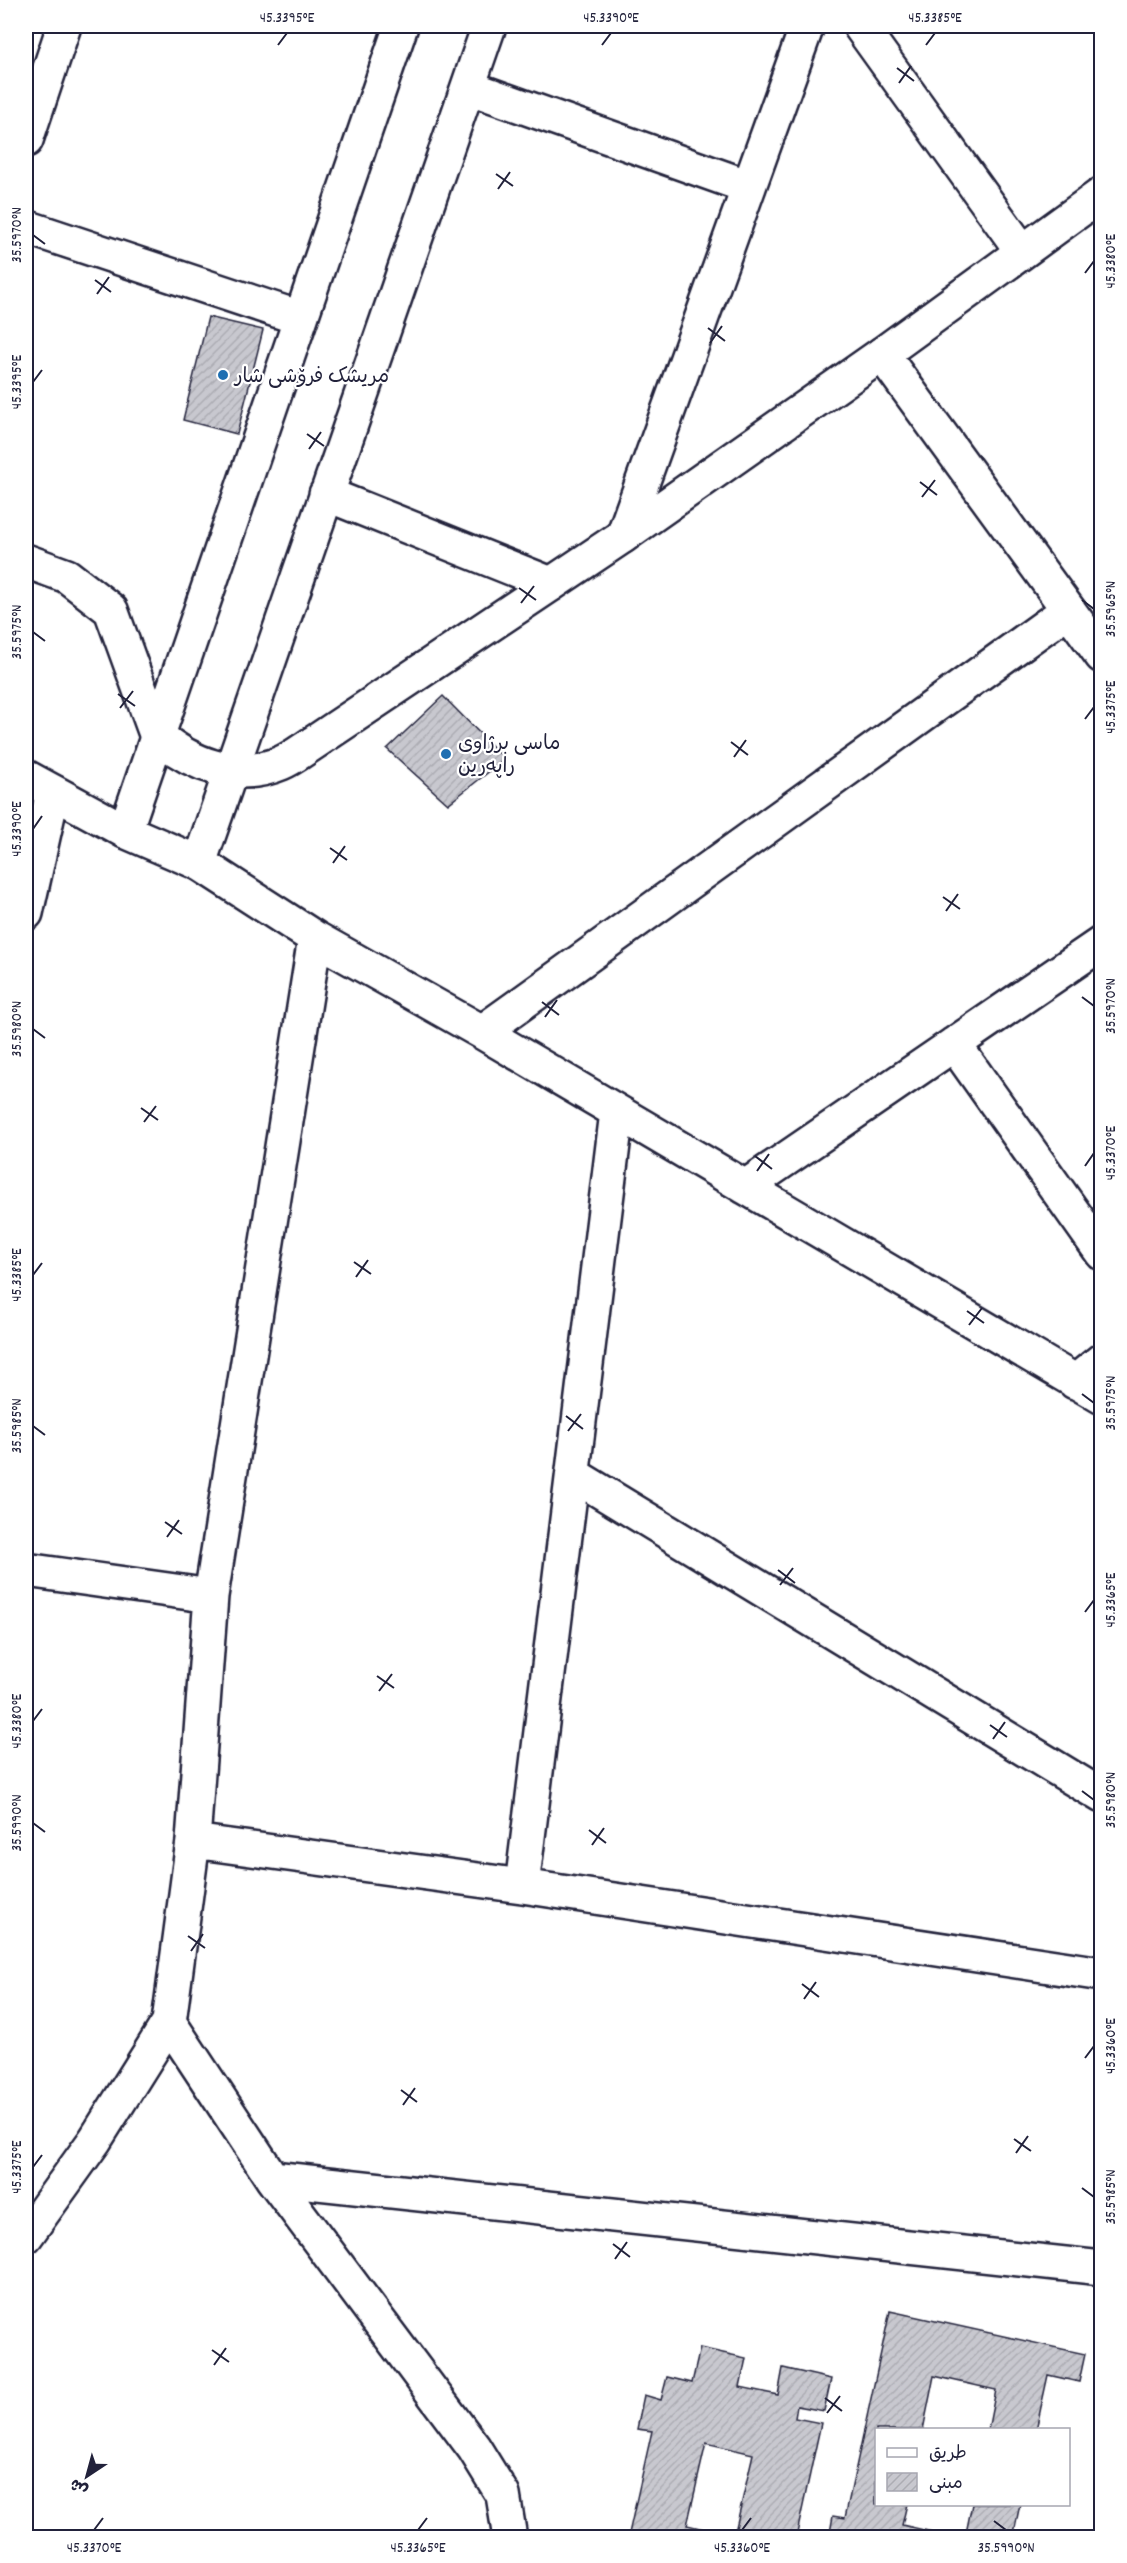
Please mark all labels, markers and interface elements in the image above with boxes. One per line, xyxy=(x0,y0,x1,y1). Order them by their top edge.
text: 45.3395°E xyxy=(260,8,314,30)
text: 45.3390°E xyxy=(583,8,639,30)
text: 45.3385°E xyxy=(908,8,962,30)
text: 35.5970°N xyxy=(7,207,29,263)
text: 45.3380°E xyxy=(1101,233,1123,288)
text: 45.3395°E xyxy=(7,355,29,409)
place label: مریشک فرۆشی شار xyxy=(233,364,389,392)
marker: مریشک فرۆشی شار xyxy=(216,368,230,382)
text: 35.5965°N xyxy=(1101,581,1123,637)
text: 35.5975°N xyxy=(7,605,29,659)
text: 45.3375°E xyxy=(1101,680,1123,734)
place label: ماسی برژاوی راپەرین xyxy=(458,731,560,782)
marker: ماسی برژاوی راپەرین xyxy=(439,747,453,761)
text: 45.3390°E xyxy=(7,801,29,857)
text: 35.5970°N xyxy=(1101,978,1123,1034)
text: 35.5980°N xyxy=(7,1001,29,1057)
text: 45.3370°E xyxy=(1101,1126,1123,1180)
text: 45.3385°E xyxy=(7,1248,29,1302)
text: 35.5975°N xyxy=(1101,1376,1123,1430)
text: 35.5985°N xyxy=(7,1398,29,1454)
text: 45.3365°E xyxy=(1101,1572,1123,1627)
text: 45.3380°E xyxy=(7,1693,29,1748)
text: 35.5980°N xyxy=(1101,1772,1123,1828)
text: 35.5990°N xyxy=(7,1794,29,1852)
text: 45.3360°E xyxy=(1101,2018,1123,2074)
text: 45.3375°E xyxy=(7,2140,29,2194)
text: 35.5985°N xyxy=(1101,2169,1123,2225)
legend xyxy=(875,2428,1070,2506)
text: طريق xyxy=(929,2442,967,2467)
north arrow xyxy=(57,2446,117,2506)
text: ش xyxy=(66,2472,94,2501)
text: مبنى xyxy=(929,2472,963,2497)
text: 45.3370°E xyxy=(67,2538,121,2560)
text: 45.3365°E xyxy=(391,2538,446,2560)
text: 45.3360°E xyxy=(714,2538,770,2560)
text: 35.5990°N xyxy=(977,2538,1035,2560)

